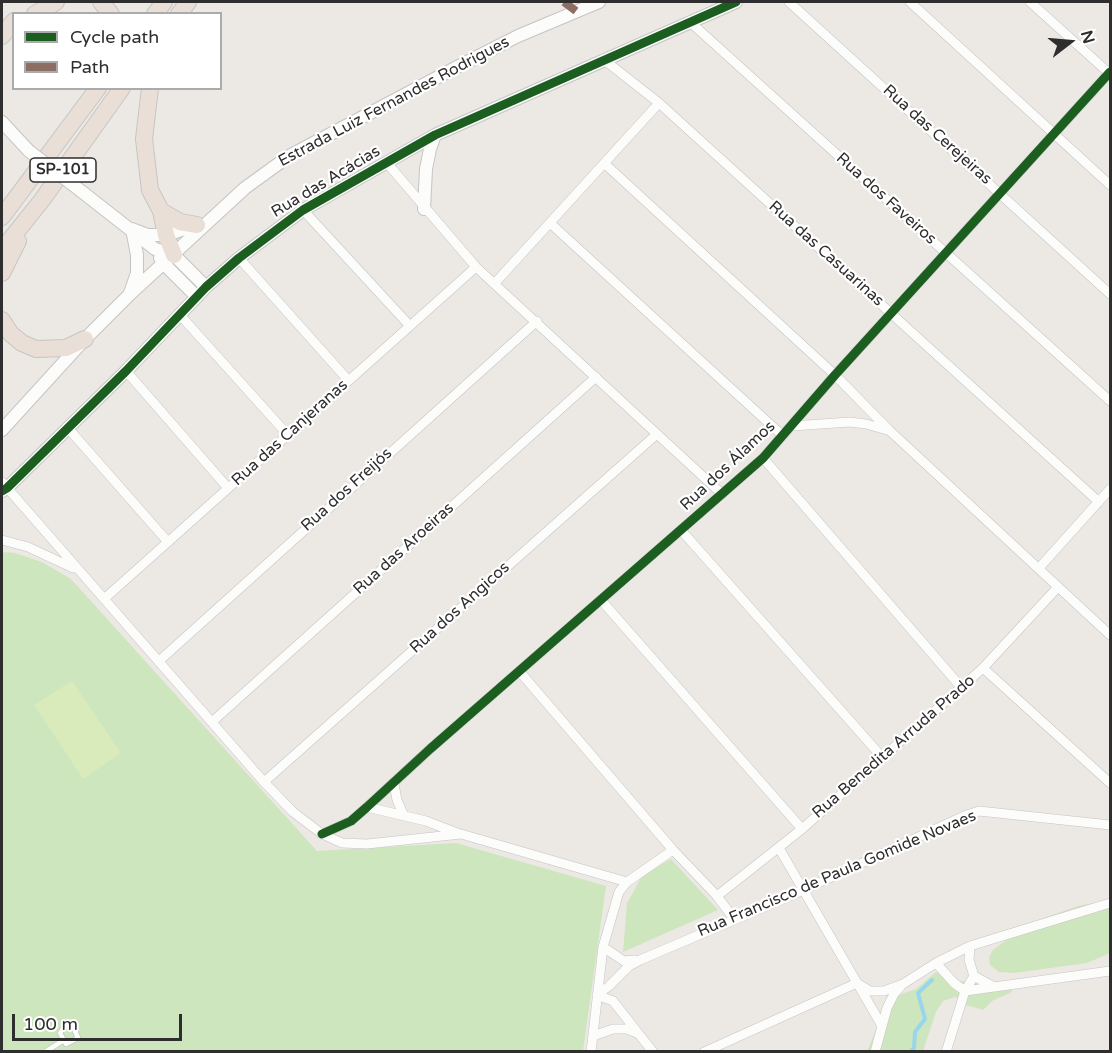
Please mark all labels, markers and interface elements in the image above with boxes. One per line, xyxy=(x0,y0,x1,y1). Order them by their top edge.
legend xyxy=(12,12,222,90)
north arrow xyxy=(1040,12,1100,72)
text: Cycle path xyxy=(70,26,159,48)
text: N xyxy=(1076,28,1099,46)
street label: Estrada Luiz Fernandes Rodrigues xyxy=(275,33,513,171)
text: Path xyxy=(70,56,109,78)
street label: Rua das Cerejeiras xyxy=(879,81,995,189)
street label: Rua das Acácias xyxy=(268,142,384,222)
street label: Rua dos Faveiros xyxy=(832,149,940,249)
road number: SP-101 xyxy=(30,158,96,182)
street label: Rua das Casuarinas xyxy=(764,197,888,311)
street label: Rua das Canjeranas xyxy=(228,376,352,490)
street label: Rua dos Álamos xyxy=(677,417,779,515)
street label: Rua dos Freijós xyxy=(298,444,396,536)
street label: Rua das Aroeiras xyxy=(350,499,458,599)
street label: Rua dos Angicos xyxy=(406,558,514,658)
street label: Rua Benedita Arruda Prado xyxy=(809,671,979,823)
street label: Rua Francisco de Paula Gomide Novaes xyxy=(695,806,979,942)
scale bar xyxy=(15,1002,184,1040)
text: 100 m xyxy=(23,1013,78,1035)

